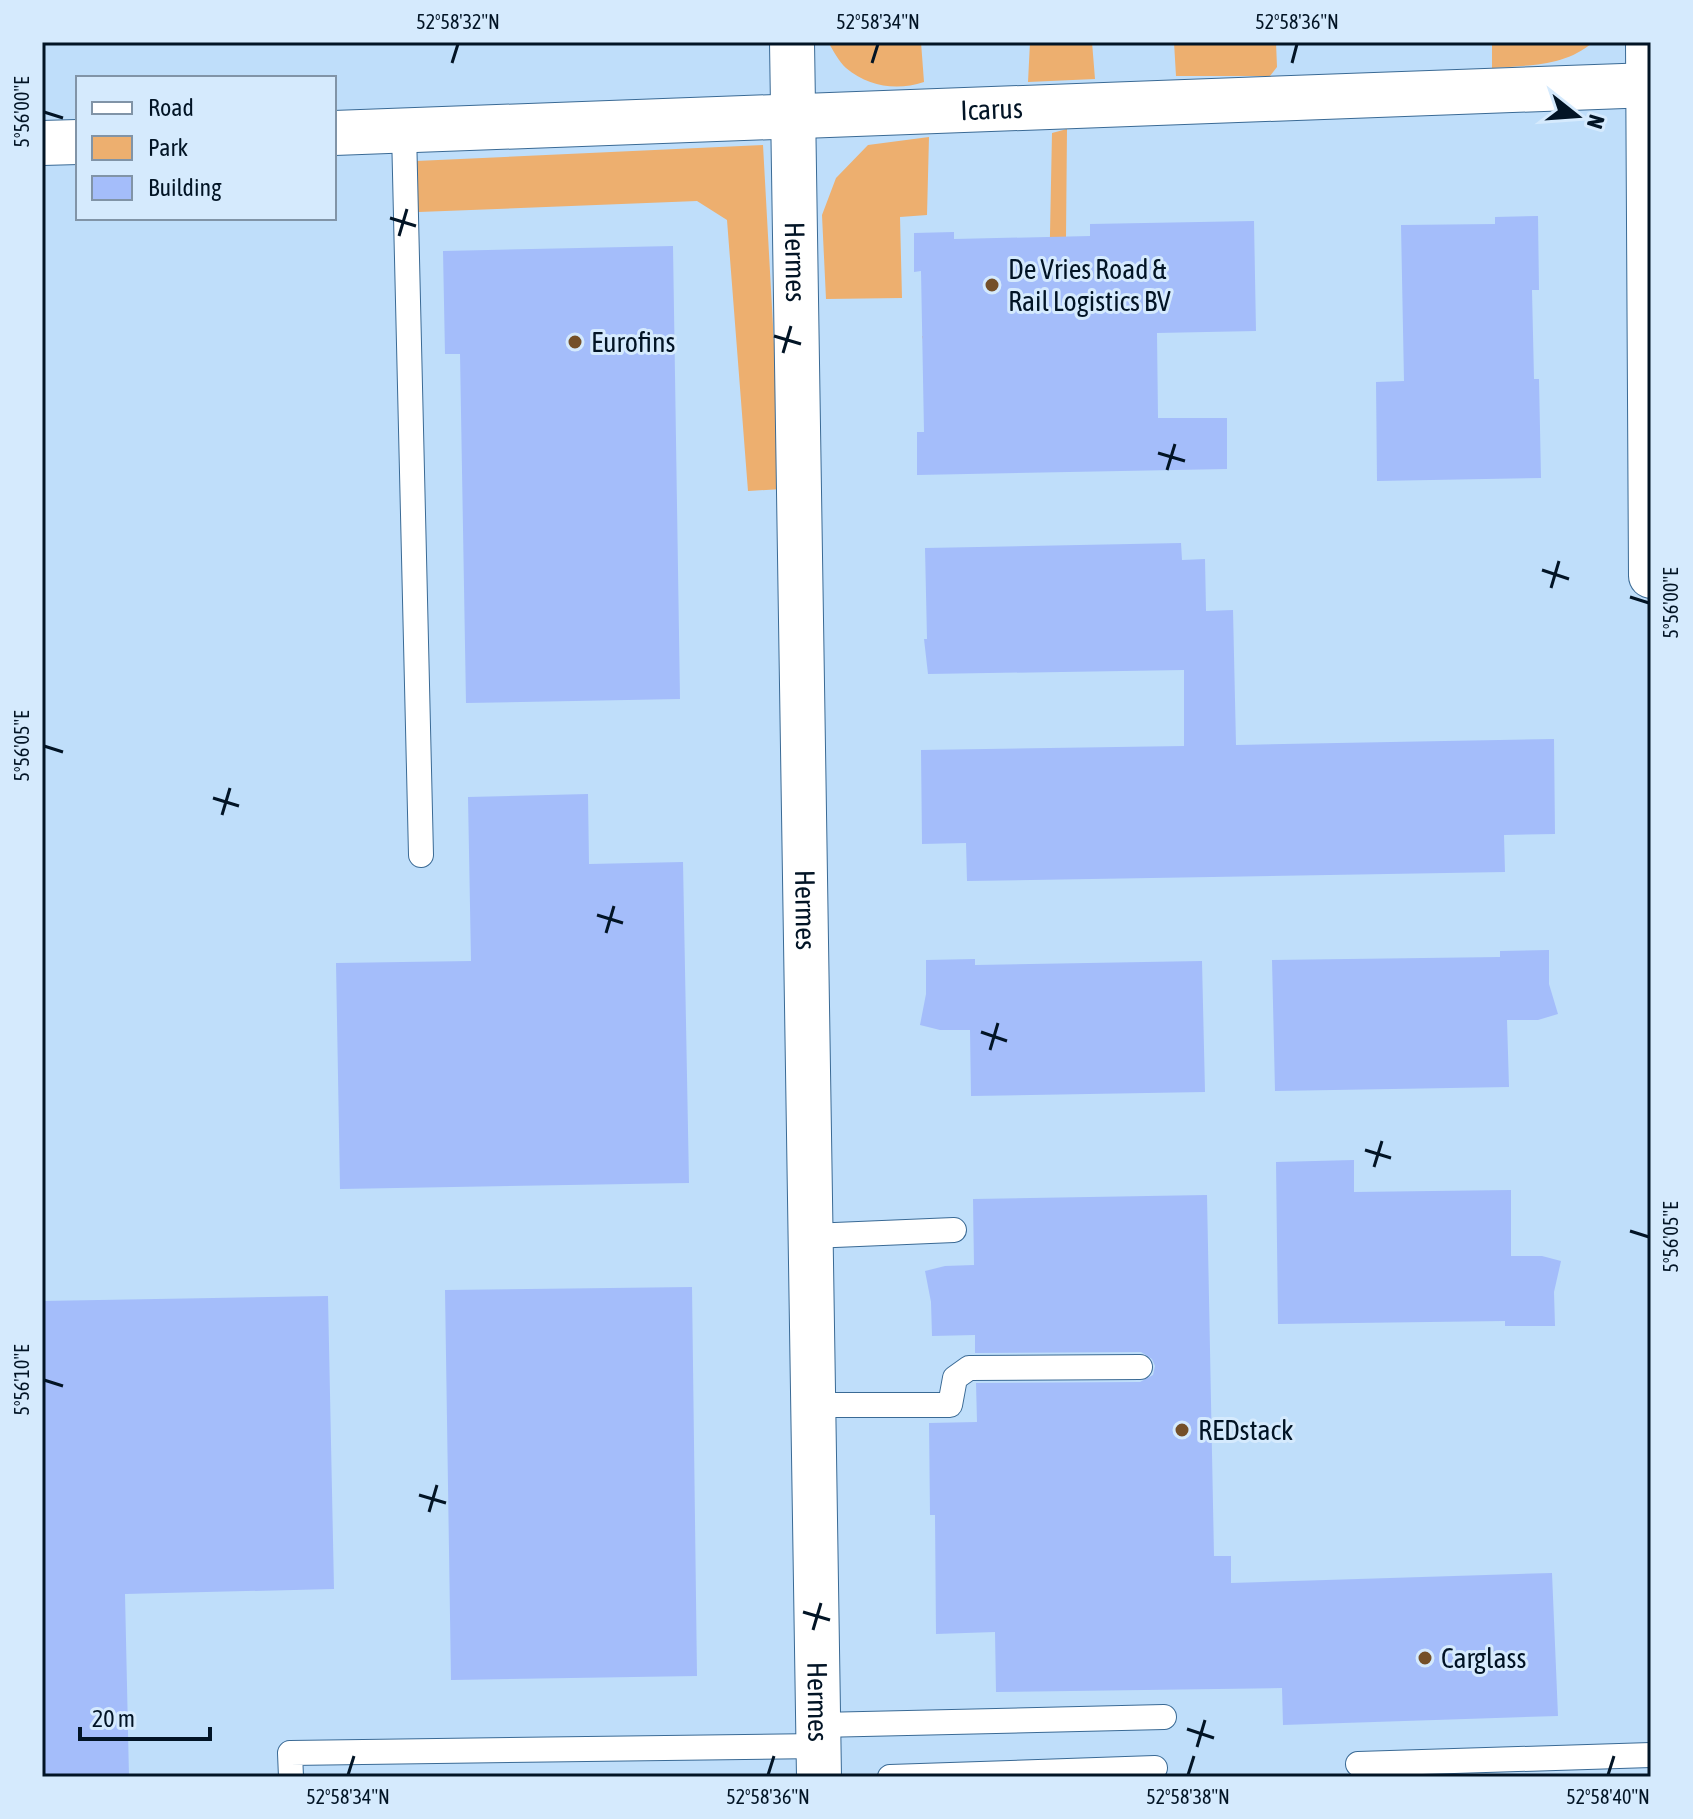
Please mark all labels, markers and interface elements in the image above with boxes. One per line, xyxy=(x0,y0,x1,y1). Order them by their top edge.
text: 52°58'32"N xyxy=(416,10,500,33)
text: 52°58'34"N xyxy=(836,10,920,33)
text: 52°58'36"N xyxy=(1255,10,1339,33)
text: 5°56'00"E xyxy=(10,76,33,147)
legend xyxy=(76,76,336,220)
north arrow xyxy=(1537,76,1617,156)
street label: Icarus xyxy=(960,92,1023,126)
text: Road xyxy=(148,94,194,121)
text: N xyxy=(1582,112,1610,132)
text: Park xyxy=(148,134,189,161)
text: Building xyxy=(148,174,222,201)
street label: Hermes xyxy=(779,222,812,302)
place label: De Vries Road & Rail Logistics BV xyxy=(1008,253,1171,317)
marker: De Vries Road & Rail Logistics BV xyxy=(983,276,1001,294)
place label: Eurofins xyxy=(591,326,676,358)
marker: Eurofins xyxy=(566,333,584,351)
text: 5°56'00"E xyxy=(1659,567,1682,638)
text: 5°56'05"E xyxy=(10,710,33,781)
street label: Hermes xyxy=(789,870,822,950)
text: 5°56'05"E xyxy=(1659,1201,1682,1272)
text: 5°56'10"E xyxy=(10,1344,33,1415)
place label: REDstack xyxy=(1198,1414,1293,1446)
marker: REDstack xyxy=(1173,1421,1191,1439)
place label: Carglass xyxy=(1441,1642,1526,1674)
marker: Carglass xyxy=(1416,1649,1434,1667)
street label: Hermes xyxy=(801,1662,834,1742)
scale bar xyxy=(80,1691,210,1741)
text: 20 m xyxy=(92,1705,135,1732)
text: 52°58'34"N xyxy=(306,1785,390,1808)
text: 52°58'36"N xyxy=(726,1785,810,1808)
text: 52°58'38"N xyxy=(1146,1785,1230,1808)
text: 52°58'40"N xyxy=(1566,1785,1650,1808)

